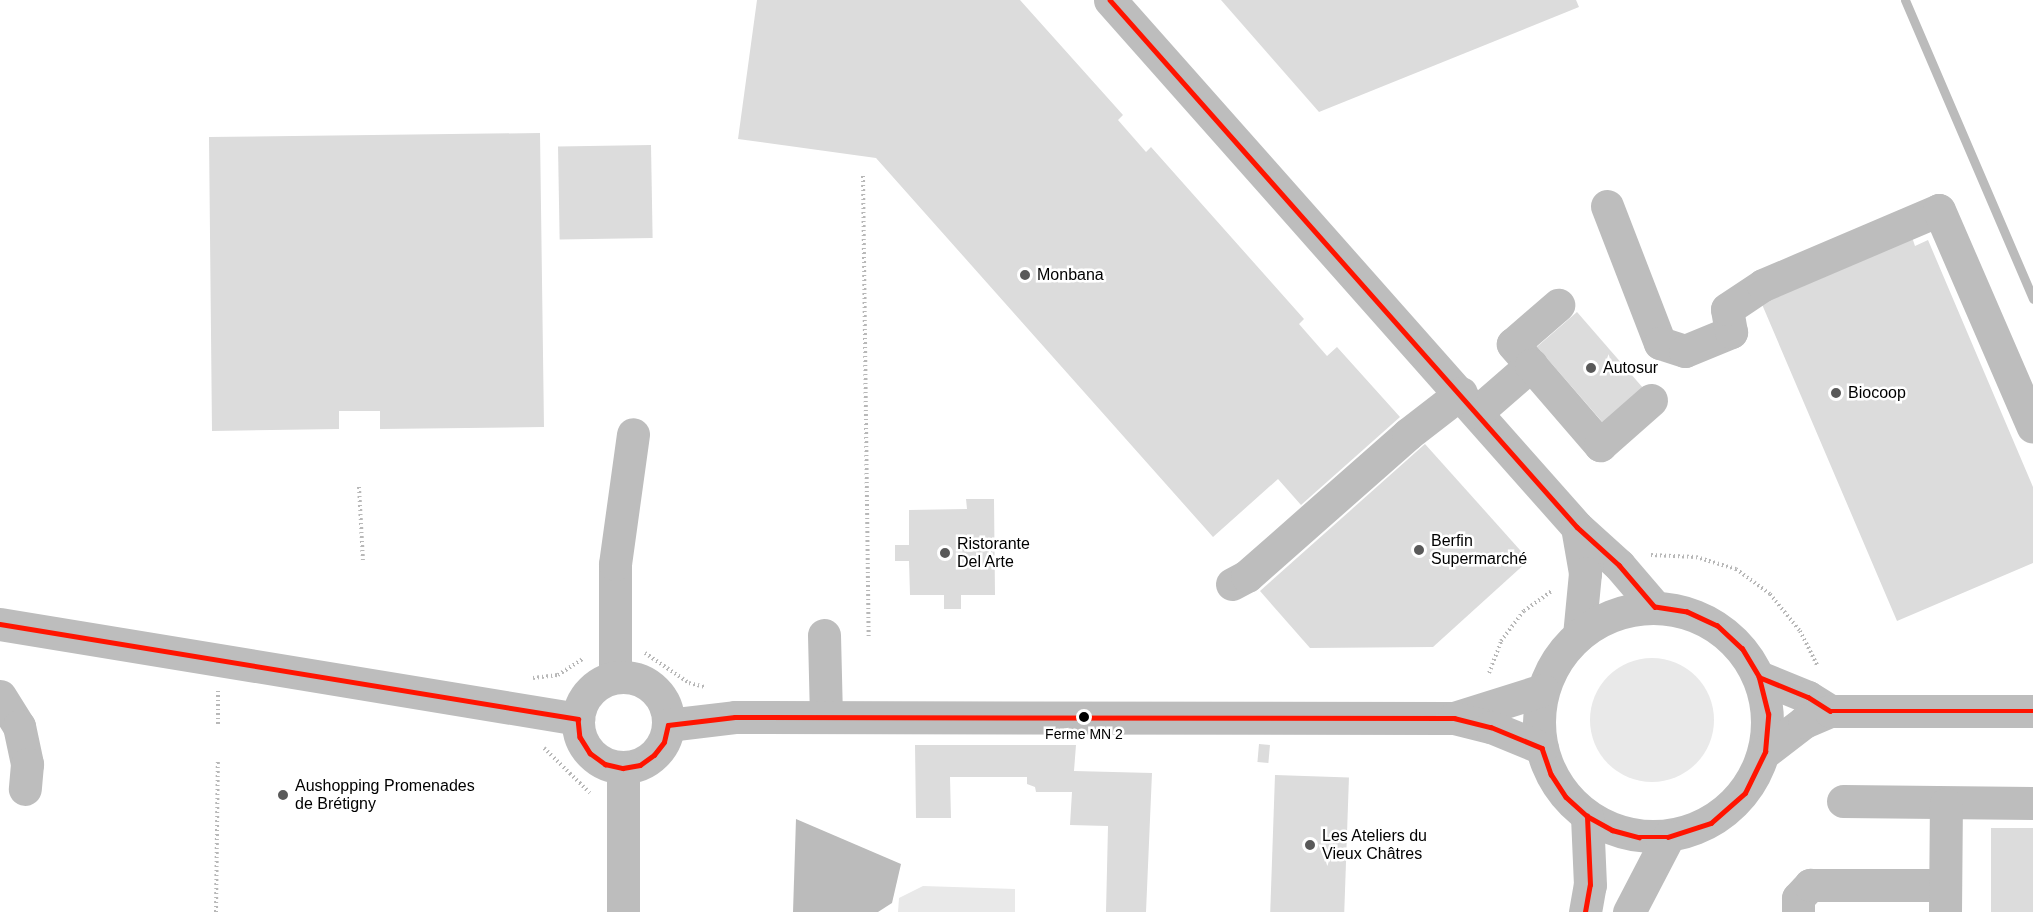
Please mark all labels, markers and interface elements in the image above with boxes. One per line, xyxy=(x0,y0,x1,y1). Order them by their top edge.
place label: Monbana xyxy=(1037,265,1104,285)
marker: Monbana xyxy=(1018,268,1032,282)
place label: Autosur xyxy=(1603,358,1658,378)
marker: Autosur xyxy=(1584,361,1598,375)
place label: Biocoop xyxy=(1848,383,1906,403)
marker: Biocoop xyxy=(1829,386,1843,400)
place label: Berfin Supermarché xyxy=(1431,531,1527,569)
place label: Ristorante Del Arte xyxy=(957,534,1030,572)
marker: Berfin Supermarché xyxy=(1412,543,1426,557)
marker: Ristorante Del Arte xyxy=(938,546,952,560)
marker: Ferme MN 2 xyxy=(1078,711,1090,723)
place label: Ferme MN 2 xyxy=(1045,726,1123,742)
place label: Aushopping Promenades de Brétigny xyxy=(295,776,475,814)
marker: Aushopping Promenades de Brétigny xyxy=(276,788,290,802)
place label: Les Ateliers du Vieux Châtres xyxy=(1322,826,1428,864)
marker: Les Ateliers du Vieux Châtres xyxy=(1303,838,1317,852)

